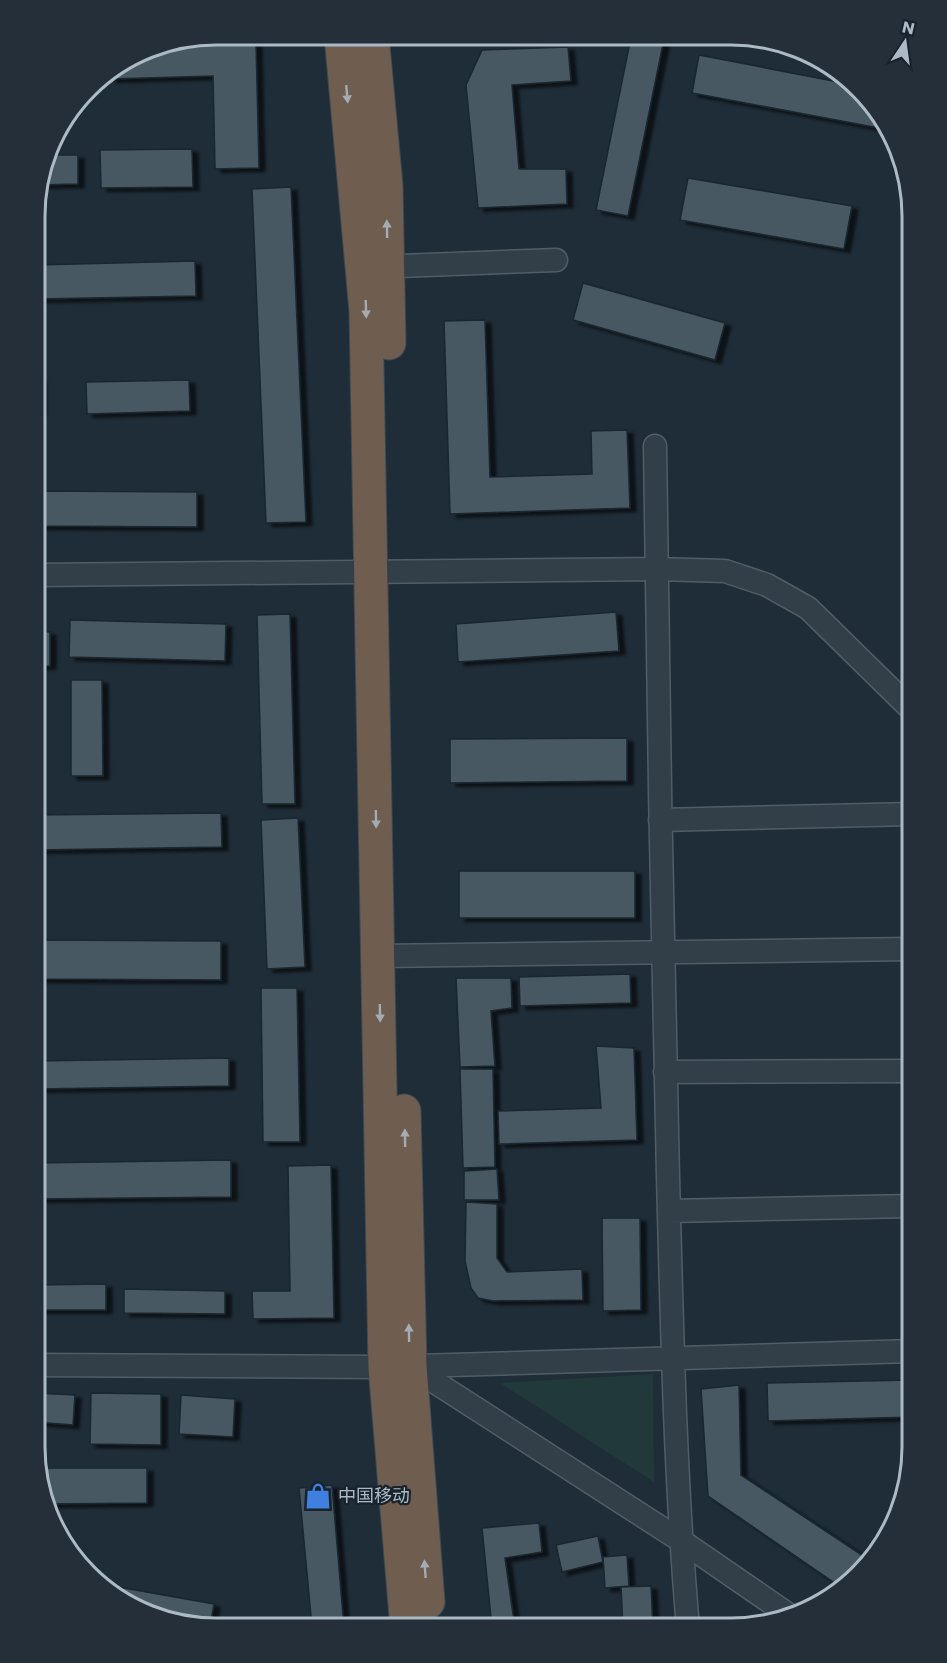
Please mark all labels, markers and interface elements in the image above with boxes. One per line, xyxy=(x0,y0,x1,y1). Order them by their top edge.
north arrow xyxy=(875,12,935,72)
text: N xyxy=(900,15,917,40)
one-way arrow xyxy=(342,84,352,103)
one-way arrow xyxy=(382,220,392,239)
one-way arrow xyxy=(361,299,371,318)
one-way arrow xyxy=(371,809,381,828)
one-way arrow xyxy=(375,1004,384,1023)
one-way arrow xyxy=(400,1128,409,1147)
one-way arrow xyxy=(405,1323,414,1342)
shop icon: 中国移动 xyxy=(303,1481,333,1511)
place label: 中国移动 xyxy=(338,1483,410,1508)
one-way arrow xyxy=(420,1560,430,1579)

